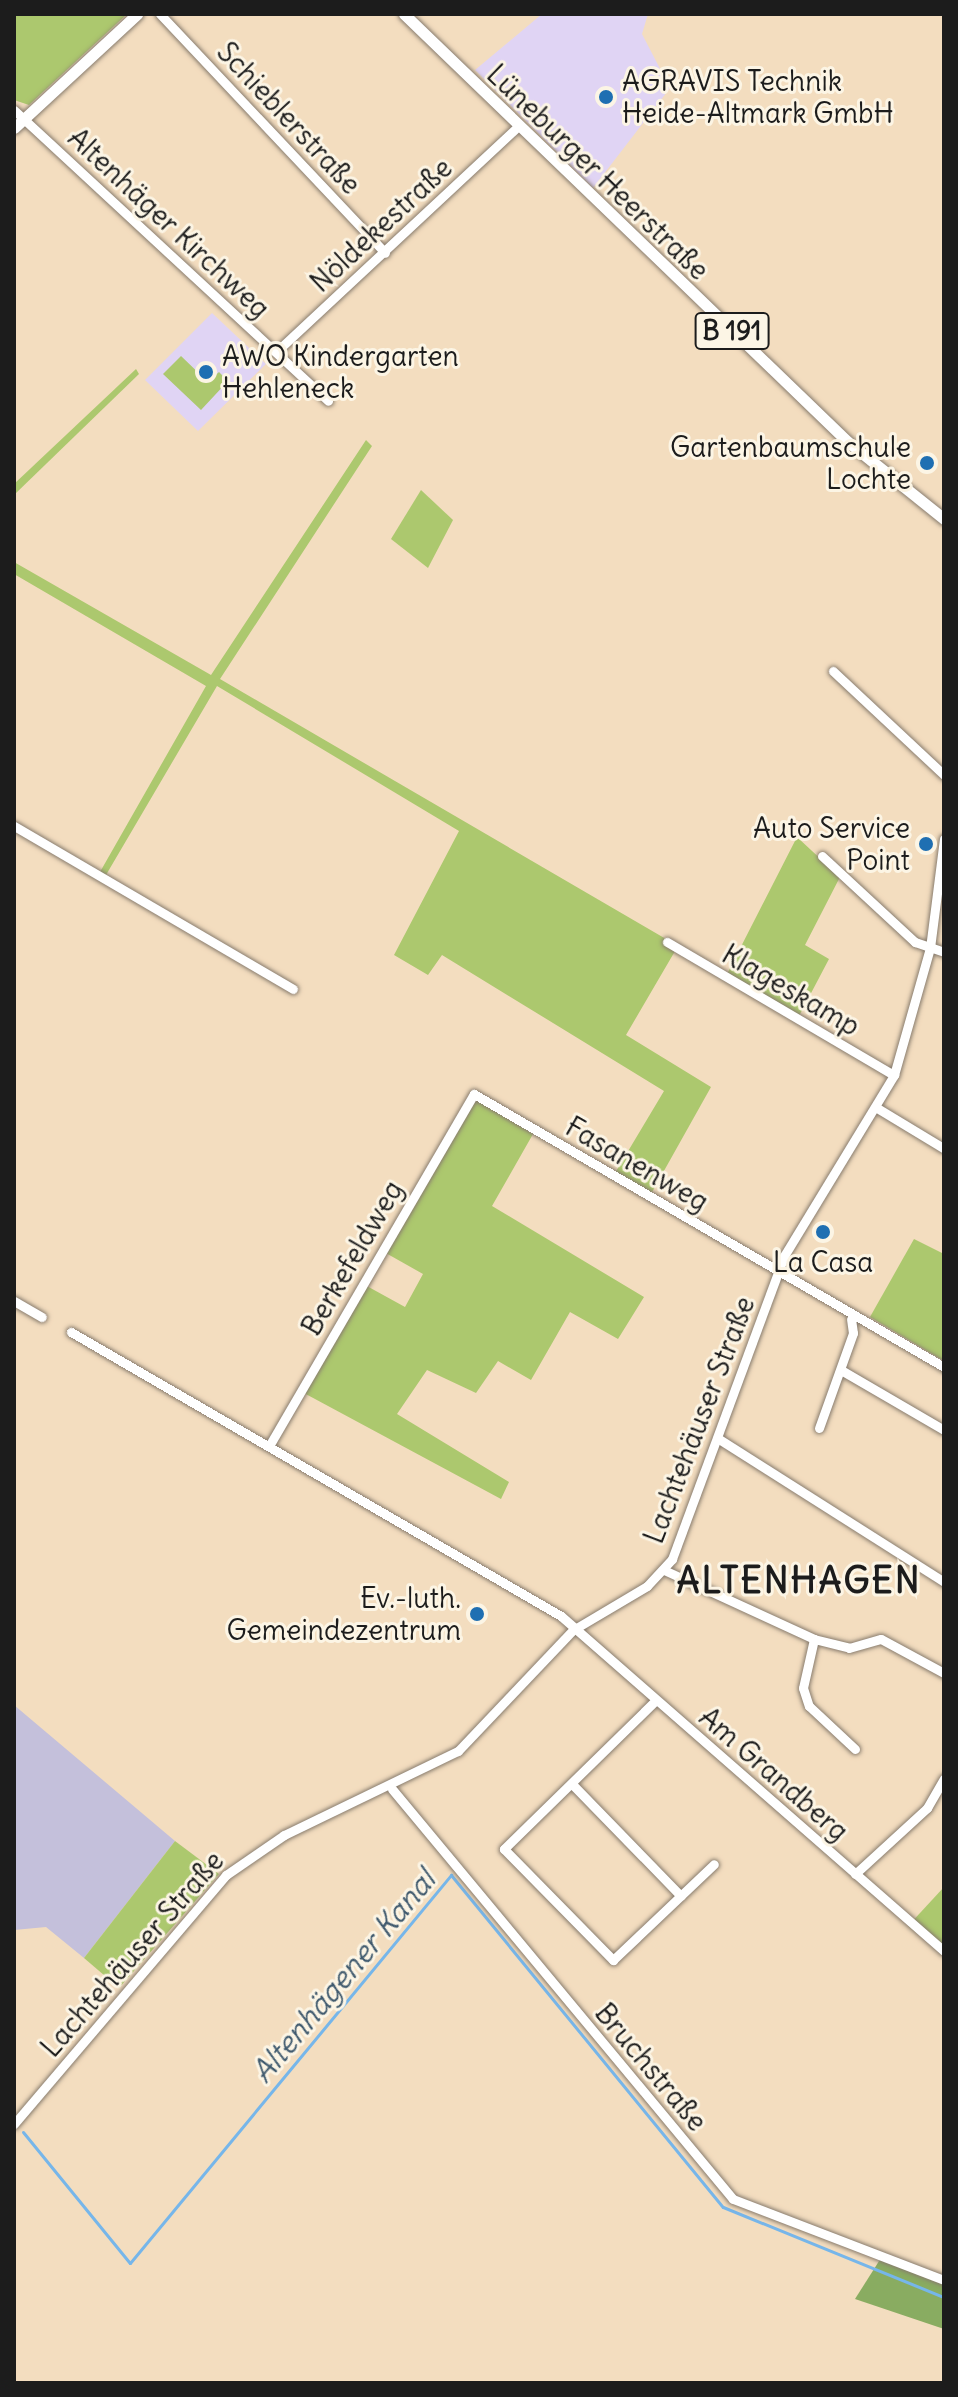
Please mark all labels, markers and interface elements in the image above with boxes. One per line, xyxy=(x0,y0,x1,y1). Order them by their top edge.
street label: Schieblerstraße xyxy=(210,35,368,201)
street label: Lüneburger Heerstraße xyxy=(480,57,716,287)
place label: AGRAVIS Technik Heide-Altmark GmbH xyxy=(622,64,894,130)
marker: AGRAVIS Technik Heide-Altmark GmbH xyxy=(597,88,615,106)
street label: Altenhäger Kirchweg xyxy=(61,121,277,325)
street label: Nöldekestraße xyxy=(303,151,459,299)
road number: B 191 xyxy=(694,309,770,353)
place label: AWO Kindergarten Hehleneck xyxy=(222,339,459,405)
marker: AWO Kindergarten Hehleneck xyxy=(197,363,215,381)
place label: Gartenbaumschule Lochte xyxy=(670,430,911,496)
marker: Gartenbaumschule Lochte xyxy=(918,454,936,472)
place label: Auto Service Point xyxy=(753,811,910,877)
marker: Auto Service Point xyxy=(917,835,935,853)
street label: Klageskamp xyxy=(716,937,866,1043)
street label: Fasanenweg xyxy=(560,1110,714,1218)
street label: Berkefeldweg xyxy=(294,1175,410,1341)
marker: La Casa xyxy=(814,1223,832,1241)
place label: La Casa xyxy=(773,1245,873,1279)
street label: Lachtehäuser Straße xyxy=(636,1292,762,1548)
district label: ALTENHAGEN xyxy=(676,1559,922,1603)
place label: Ev.-luth. Gemeindezentrum xyxy=(226,1581,461,1647)
marker: Ev.-luth. Gemeindezentrum xyxy=(468,1605,486,1623)
street label: Am Grandberg xyxy=(693,1700,855,1848)
street label: Lachtehäuser Straße xyxy=(34,1844,230,2064)
water label: Altenhägener Kanal xyxy=(244,1862,442,2090)
street label: Bruchstraße xyxy=(588,1996,714,2138)

